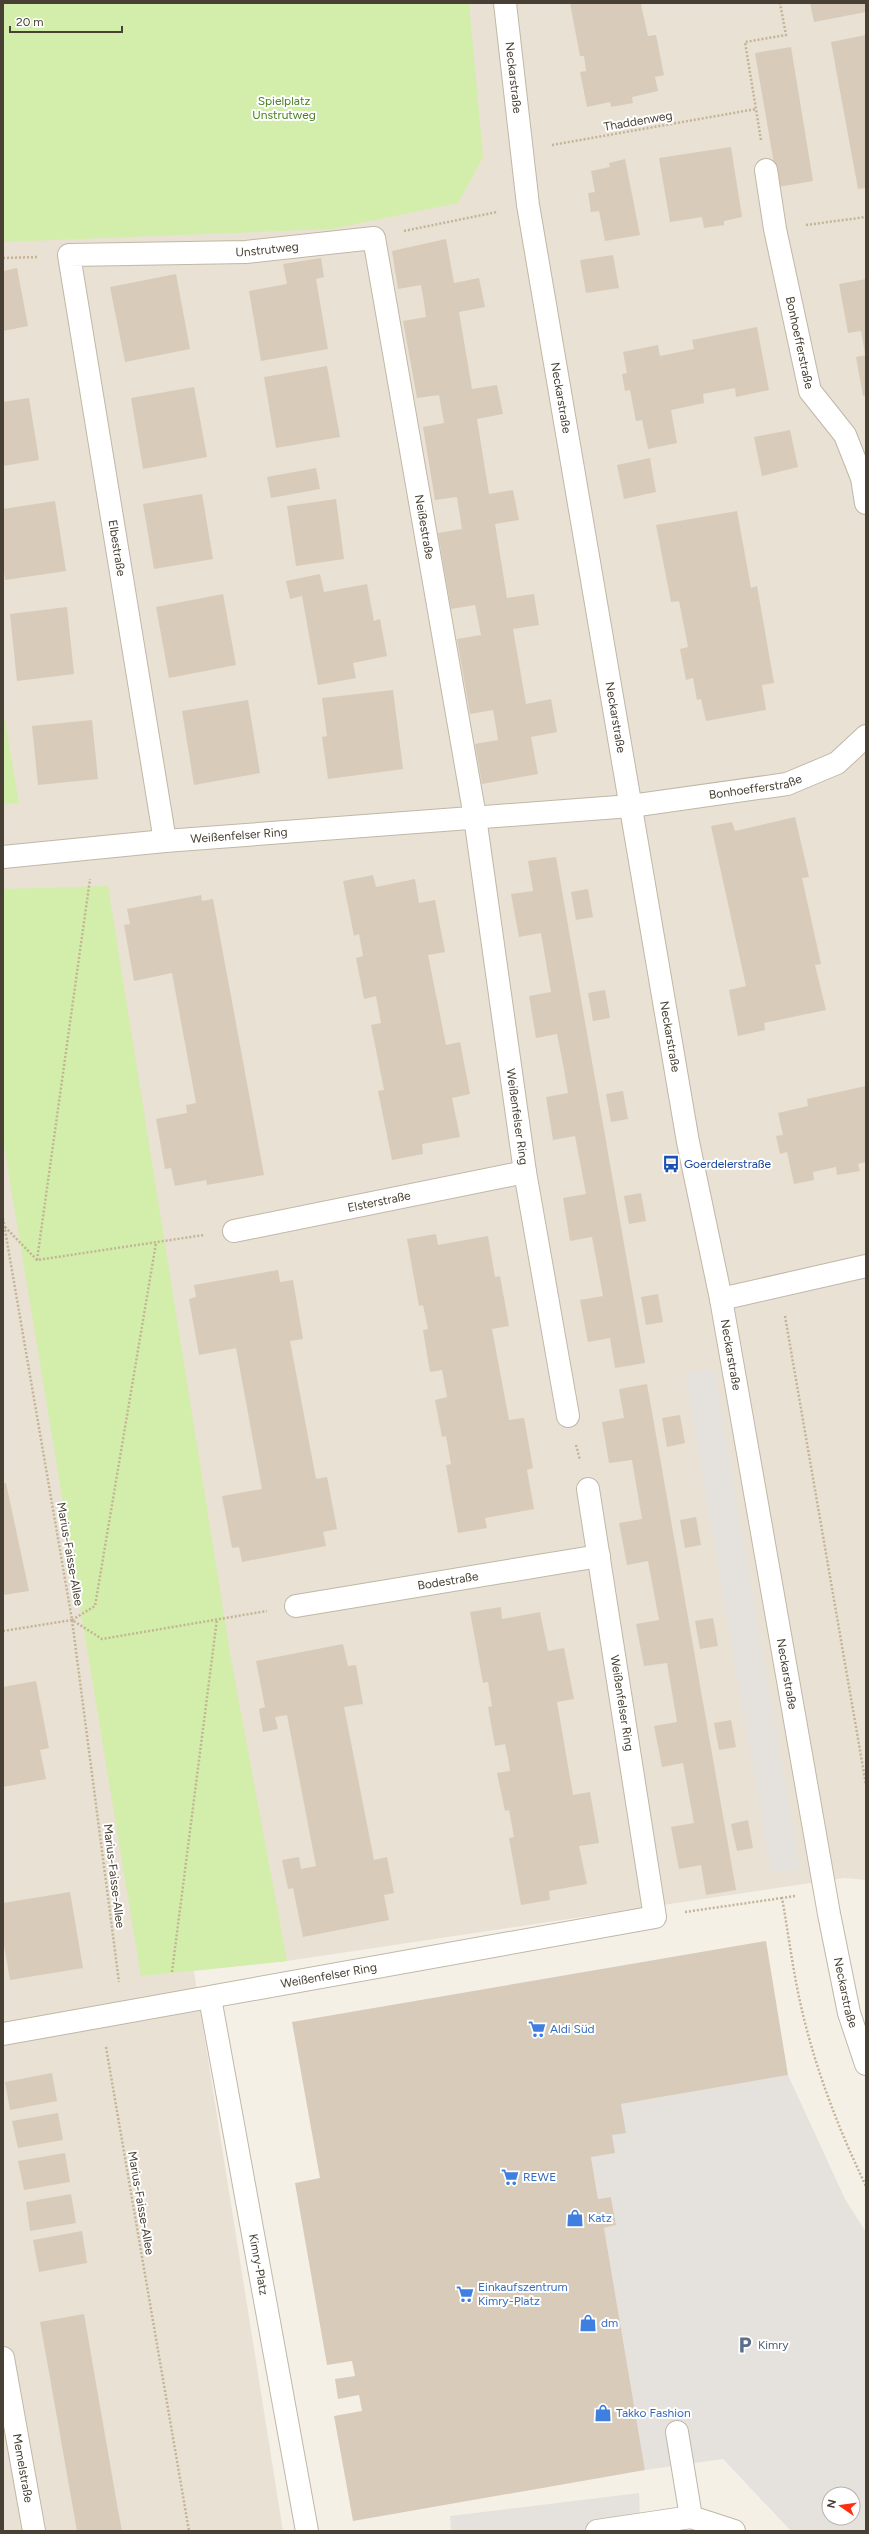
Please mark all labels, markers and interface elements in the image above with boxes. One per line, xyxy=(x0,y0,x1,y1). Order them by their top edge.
scale bar xyxy=(10,8,122,34)
text: 20 m xyxy=(16,15,44,29)
street label: Neckarstraße xyxy=(502,41,525,114)
park label: Spielplatz Unstrutweg xyxy=(252,94,316,122)
street label: Thaddenweg xyxy=(603,108,673,134)
street label: Unstrutweg xyxy=(235,239,299,259)
street label: Bonhoefferstraße xyxy=(783,295,816,391)
street label: Neckarstraße xyxy=(548,361,574,435)
street label: Neißestraße xyxy=(412,493,437,561)
street label: Elbestraße xyxy=(106,519,128,578)
street label: Neckarstraße xyxy=(603,681,629,754)
street label: Bonhoefferstraße xyxy=(708,771,804,802)
street label: Weißenfelser Ring xyxy=(190,825,288,846)
street label: Neckarstraße xyxy=(657,1000,683,1074)
street label: Weißenfelser Ring xyxy=(503,1068,531,1166)
bus stop icon: Goerdelerstraße xyxy=(661,1154,681,1174)
place label: Goerdelerstraße xyxy=(684,1157,772,1171)
street label: Elsterstraße xyxy=(346,1188,412,1215)
street label: Neckarstraße xyxy=(718,1318,744,1392)
street label: Marius-Faisse-Allee xyxy=(54,1501,86,1607)
street label: Bodestraße xyxy=(416,1569,480,1593)
street label: Neckarstraße xyxy=(774,1637,800,1711)
street label: Weißenfelser Ring xyxy=(607,1654,637,1752)
street label: Marius-Faisse-Allee xyxy=(101,1823,127,1929)
street label: Neckarstraße xyxy=(831,1956,861,2030)
street label: Weißenfelser Ring xyxy=(280,1960,378,1991)
supermarket icon: Aldi Süd xyxy=(527,2019,547,2039)
place label: Aldi Süd xyxy=(550,2022,595,2036)
street label: Marius-Faisse-Allee xyxy=(125,2150,157,2256)
supermarket icon: REWE xyxy=(500,2167,520,2187)
place label: REWE xyxy=(523,2170,556,2184)
shop icon: Katz xyxy=(565,2208,585,2228)
place label: Katz xyxy=(588,2211,612,2225)
street label: Kimry-Platz xyxy=(246,2233,271,2296)
place label: Einkaufszentrum Kimry-Platz xyxy=(478,2280,568,2308)
supermarket icon: Einkaufszentrum Kimry-Platz xyxy=(455,2284,475,2304)
shop icon: dm xyxy=(578,2313,598,2333)
place label: dm xyxy=(601,2316,618,2330)
parking icon: Kimry xyxy=(735,2335,755,2355)
place label: Kimry xyxy=(758,2338,789,2352)
shop icon: Takko Fashion xyxy=(593,2403,613,2423)
place label: Takko Fashion xyxy=(616,2406,691,2420)
street label: Memelstraße xyxy=(10,2433,36,2504)
north arrow xyxy=(821,2486,861,2526)
text: N xyxy=(824,2498,839,2509)

